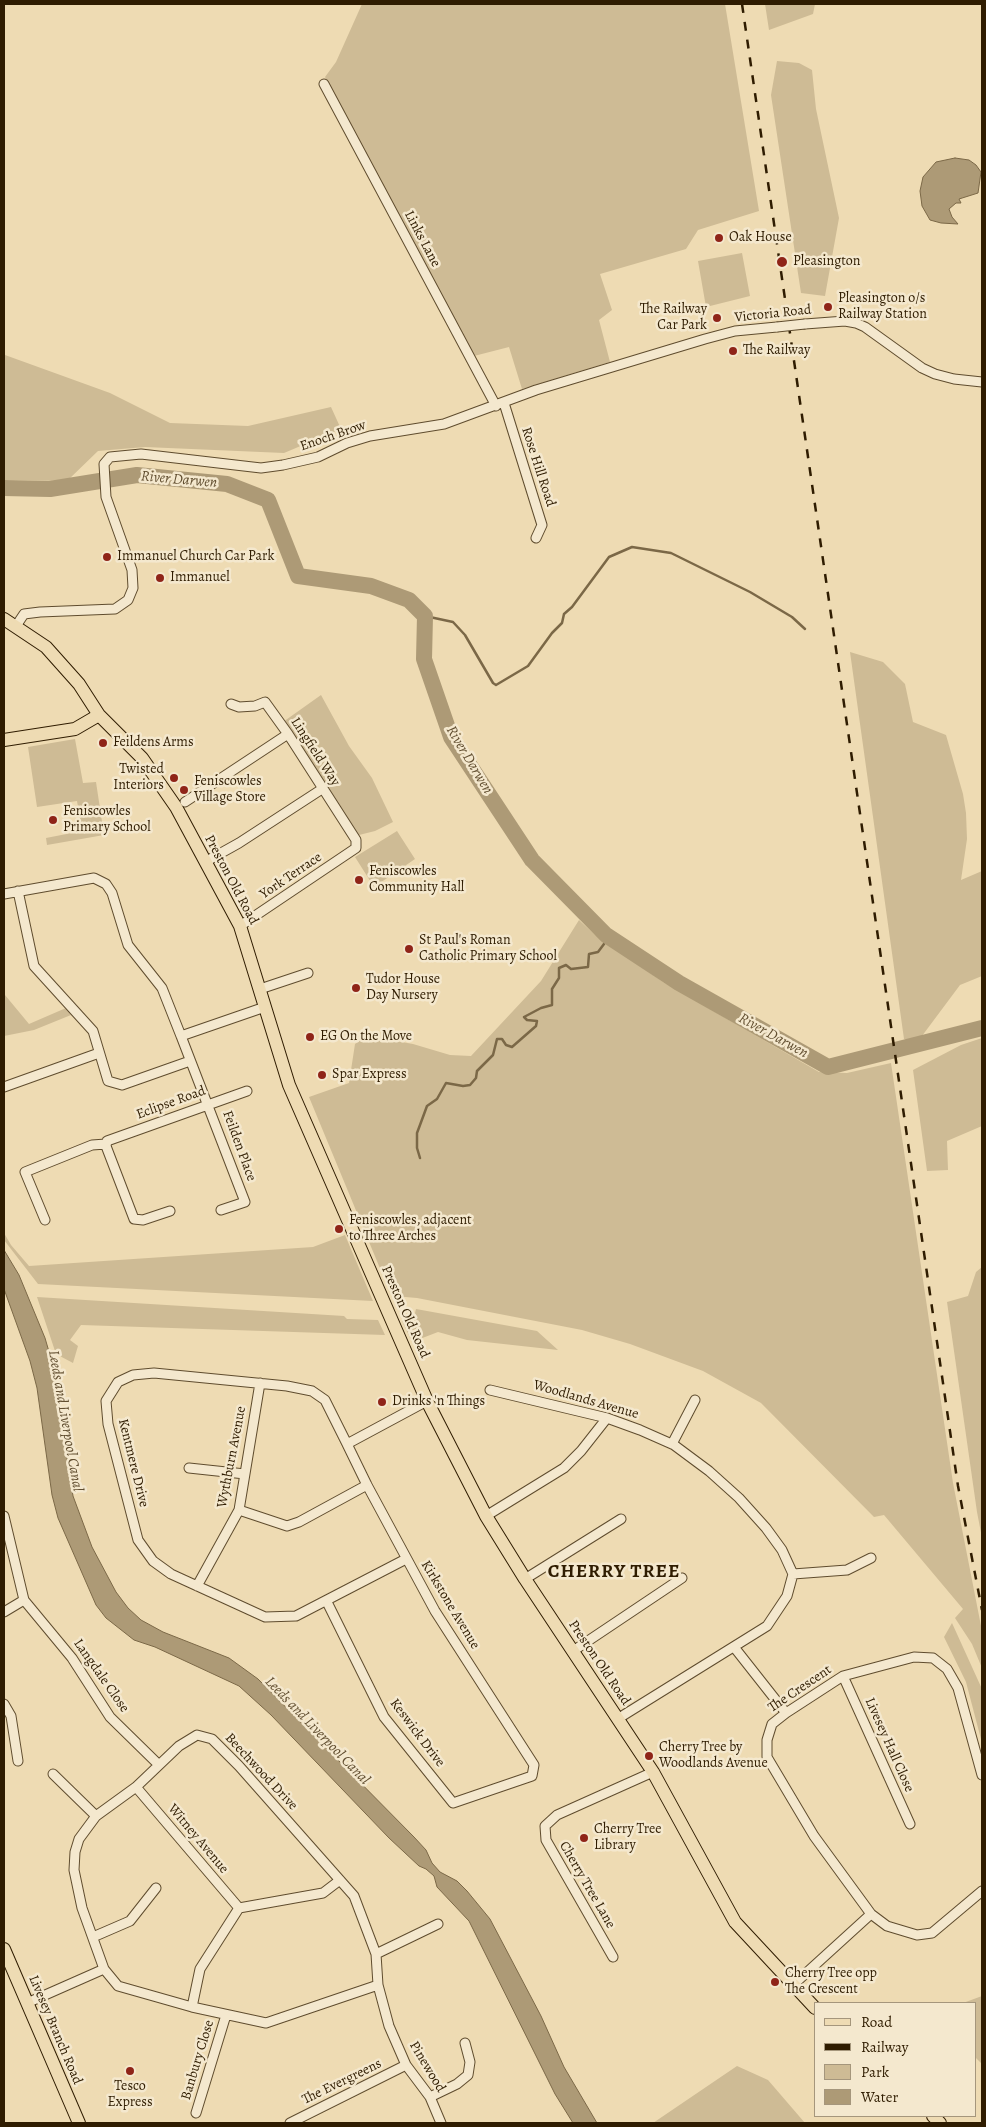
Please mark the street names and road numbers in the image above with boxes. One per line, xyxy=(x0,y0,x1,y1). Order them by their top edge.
street label: Links Lane xyxy=(400,208,444,270)
street label: Victoria Road xyxy=(734,302,812,326)
street label: Enoch Brow xyxy=(298,417,368,455)
street label: Rose Hill Road xyxy=(517,425,559,509)
street label: Lingfield Way xyxy=(287,715,343,789)
street label: Preston Old Road xyxy=(200,832,262,928)
street label: York Terrace xyxy=(257,849,325,903)
street label: Eclipse Road xyxy=(134,1083,208,1123)
street label: Feilden Place xyxy=(218,1108,260,1184)
street label: Preston Old Road xyxy=(377,1263,433,1361)
street label: Woodlands Avenue xyxy=(531,1377,641,1423)
street label: Wythburn Avenue xyxy=(214,1405,250,1509)
street label: Kentmere Drive xyxy=(114,1417,152,1509)
street label: Kirkstone Avenue xyxy=(417,1558,483,1652)
street label: Preston Old Road xyxy=(564,1617,634,1709)
street label: Langdale Close xyxy=(69,1636,133,1716)
street label: The Crescent xyxy=(765,1662,835,1716)
street label: Livesey Hall Close xyxy=(861,1695,917,1795)
street label: Keswick Drive xyxy=(386,1696,448,1770)
street label: Beechwood Drive xyxy=(221,1730,301,1814)
street label: Witney Avenue xyxy=(164,1801,232,1877)
street label: Cherry Tree Lane xyxy=(555,1838,619,1932)
street label: Livesey Branch Road xyxy=(24,1973,86,2087)
street label: Banbury Close xyxy=(178,2018,218,2102)
street label: Pinewood xyxy=(405,2038,449,2096)
street label: The Evergreens xyxy=(299,2055,385,2109)

